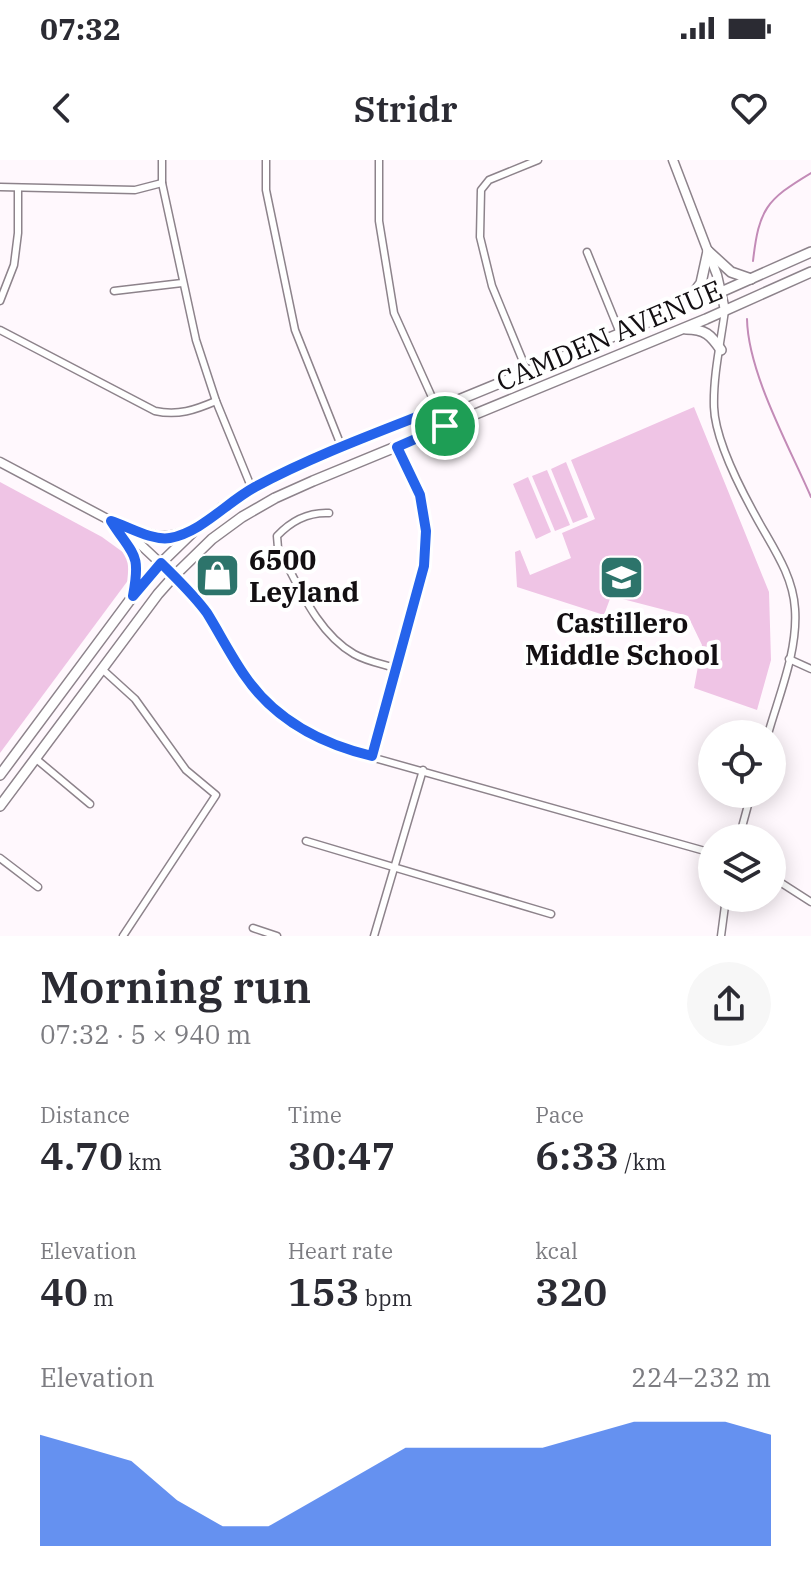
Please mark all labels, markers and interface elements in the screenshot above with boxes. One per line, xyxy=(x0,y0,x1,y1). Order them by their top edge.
text: 07:32 xyxy=(40,9,121,48)
text: Stridr xyxy=(353,85,458,132)
icon: back xyxy=(40,86,84,130)
icon: heart xyxy=(727,86,771,130)
street label: CAMDEN AVENUE xyxy=(490,271,728,399)
pin xyxy=(411,392,479,460)
icon: arrive xyxy=(423,404,467,448)
place label: 6500 Leyland xyxy=(249,541,359,610)
shop icon: 6500 Leyland xyxy=(194,551,242,599)
school or university icon: Castillero Middle School xyxy=(598,554,646,602)
place label: Castillero Middle School xyxy=(525,604,719,673)
map controls xyxy=(698,720,786,912)
button: locate xyxy=(698,720,786,808)
button: layers xyxy=(698,824,786,912)
text: Morning run xyxy=(40,958,311,1015)
button: share xyxy=(687,962,771,1046)
text: 07:32 · 5 × 940 m xyxy=(40,1017,251,1051)
text: Distance xyxy=(40,1100,130,1129)
text: Time xyxy=(288,1100,342,1129)
text: Pace xyxy=(535,1100,584,1129)
text: 4.70 xyxy=(40,1129,123,1181)
text: 30:47 xyxy=(288,1129,396,1181)
text: 6:33 xyxy=(535,1129,619,1181)
text: km xyxy=(123,1147,162,1176)
text: /km xyxy=(619,1147,666,1176)
text: Elevation xyxy=(40,1236,137,1265)
text: Heart rate xyxy=(288,1236,393,1265)
text: kcal xyxy=(535,1236,578,1265)
text: 40 xyxy=(40,1265,88,1317)
text: 153 xyxy=(288,1265,360,1317)
text: 320 xyxy=(535,1265,607,1317)
text: m xyxy=(88,1283,114,1312)
text: bpm xyxy=(360,1283,412,1312)
text: Elevation xyxy=(40,1360,155,1394)
text: 224–232 m xyxy=(631,1360,771,1394)

